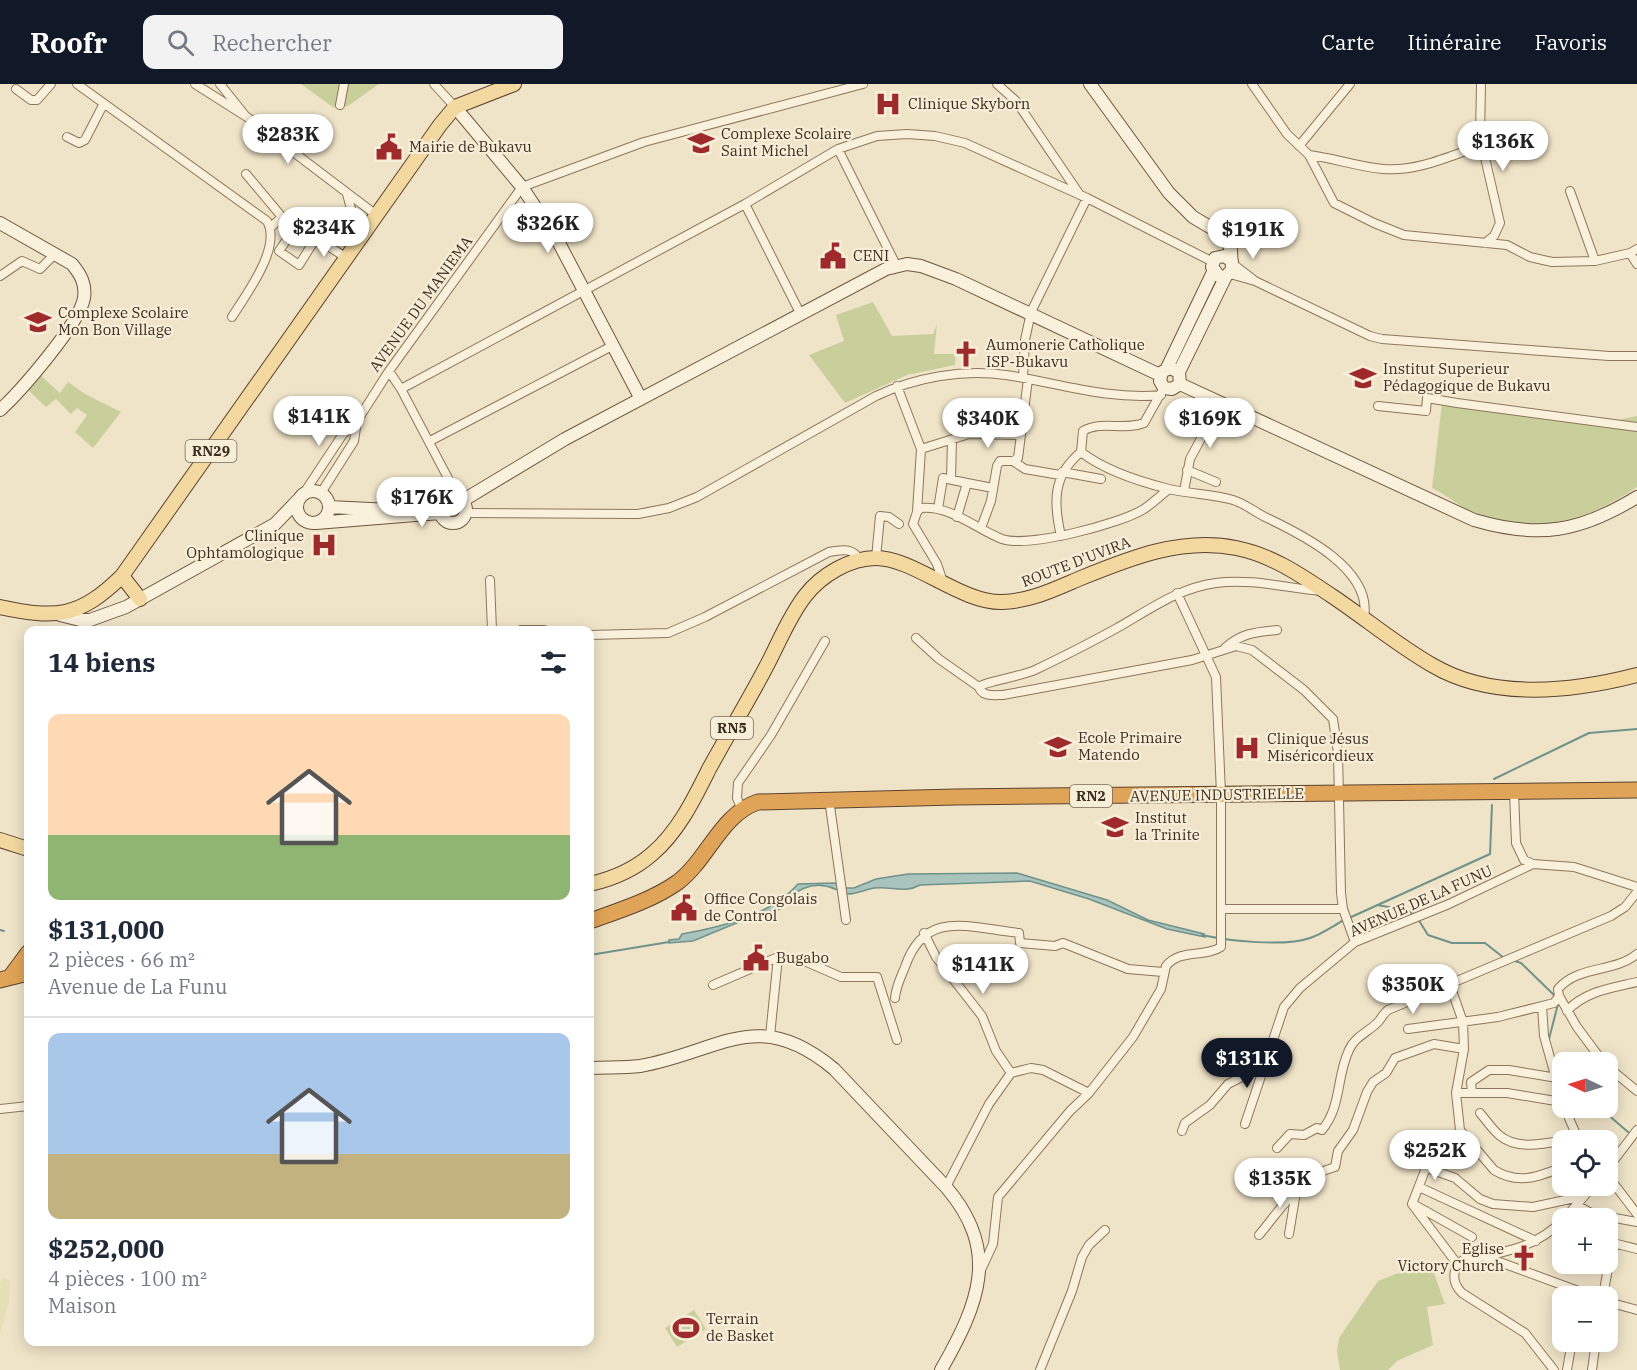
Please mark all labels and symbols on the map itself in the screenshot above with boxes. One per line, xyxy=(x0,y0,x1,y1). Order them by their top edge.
hospital icon: Clinique Skyborn xyxy=(873,89,903,119)
place label: Clinique Skyborn xyxy=(908,94,1031,113)
pin: $283K xyxy=(246,114,330,165)
pin: $136K xyxy=(1461,121,1545,172)
place label: Complexe Scolaire Saint Michel xyxy=(721,124,852,160)
school or university icon: Complexe Scolaire Saint Michel xyxy=(686,128,716,158)
public building icon: Mairie de Bukavu xyxy=(374,132,404,162)
place label: Mairie de Bukavu xyxy=(409,137,532,156)
pin: $326K xyxy=(506,203,590,254)
pin: $234K xyxy=(282,207,366,258)
pin: $191K xyxy=(1211,209,1295,260)
street label: AVENUE DU MANIEMA xyxy=(365,232,477,375)
public building icon: CENI xyxy=(818,241,848,271)
place label: CENI xyxy=(853,246,889,265)
place label: Complexe Scolaire Mon Bon Village xyxy=(58,303,189,339)
school or university icon: Complexe Scolaire Mon Bon Village xyxy=(23,307,53,337)
place label: Aumonerie Catholique ISP-Bukavu xyxy=(986,335,1145,371)
church icon: Aumonerie Catholique ISP-Bukavu xyxy=(951,339,981,369)
place label: Institut Superieur Pédagogique de Bukavu xyxy=(1383,359,1551,395)
school or university icon: Institut Superieur Pédagogique de Bukavu xyxy=(1348,363,1378,393)
pin: $141K xyxy=(277,396,361,447)
pin: $340K xyxy=(946,398,1030,449)
pin: $169K xyxy=(1168,398,1252,449)
road number: RN29 xyxy=(186,440,236,462)
pin: $176K xyxy=(380,477,464,528)
place label: Clinique Ophtamologique xyxy=(186,526,304,562)
hospital icon: Clinique Ophtamologique xyxy=(309,530,339,560)
street label: ROUTE D'UVIRA xyxy=(1019,532,1134,591)
road number: RN5 xyxy=(711,717,753,739)
place label: Ecole Primaire Matendo xyxy=(1078,728,1182,764)
place label: Clinique Jésus Miséricordieux xyxy=(1267,729,1374,765)
school or university icon: Ecole Primaire Matendo xyxy=(1043,732,1073,762)
hospital icon: Clinique Jésus Miséricordieux xyxy=(1232,733,1262,763)
street label: AVENUE INDUSTRIELLE xyxy=(1130,783,1304,806)
road number: RN2 xyxy=(1070,785,1112,807)
place label: Institut la Trinite xyxy=(1135,808,1200,844)
school or university icon: Institut la Trinite xyxy=(1100,812,1130,842)
street label: AVENUE DE LA FUNU xyxy=(1346,860,1495,941)
place label: Office Congolais de Control xyxy=(704,889,817,925)
public building icon: Office Congolais de Control xyxy=(669,893,699,923)
public building icon: Bugabo xyxy=(741,943,771,973)
pin: $141K xyxy=(941,944,1025,995)
place label: Bugabo xyxy=(776,948,829,967)
pin: $350K xyxy=(1371,964,1455,1015)
pin: $131K xyxy=(1205,1038,1289,1089)
north arrow xyxy=(1552,1052,1618,1118)
pin: $252K xyxy=(1393,1130,1477,1181)
pin: $135K xyxy=(1238,1158,1322,1209)
place label: Eglise Victory Church xyxy=(1397,1239,1504,1275)
church icon: Eglise Victory Church xyxy=(1509,1243,1539,1273)
place label: Terrain de Basket xyxy=(706,1309,774,1345)
sports icon: Terrain de Basket xyxy=(671,1313,701,1343)

